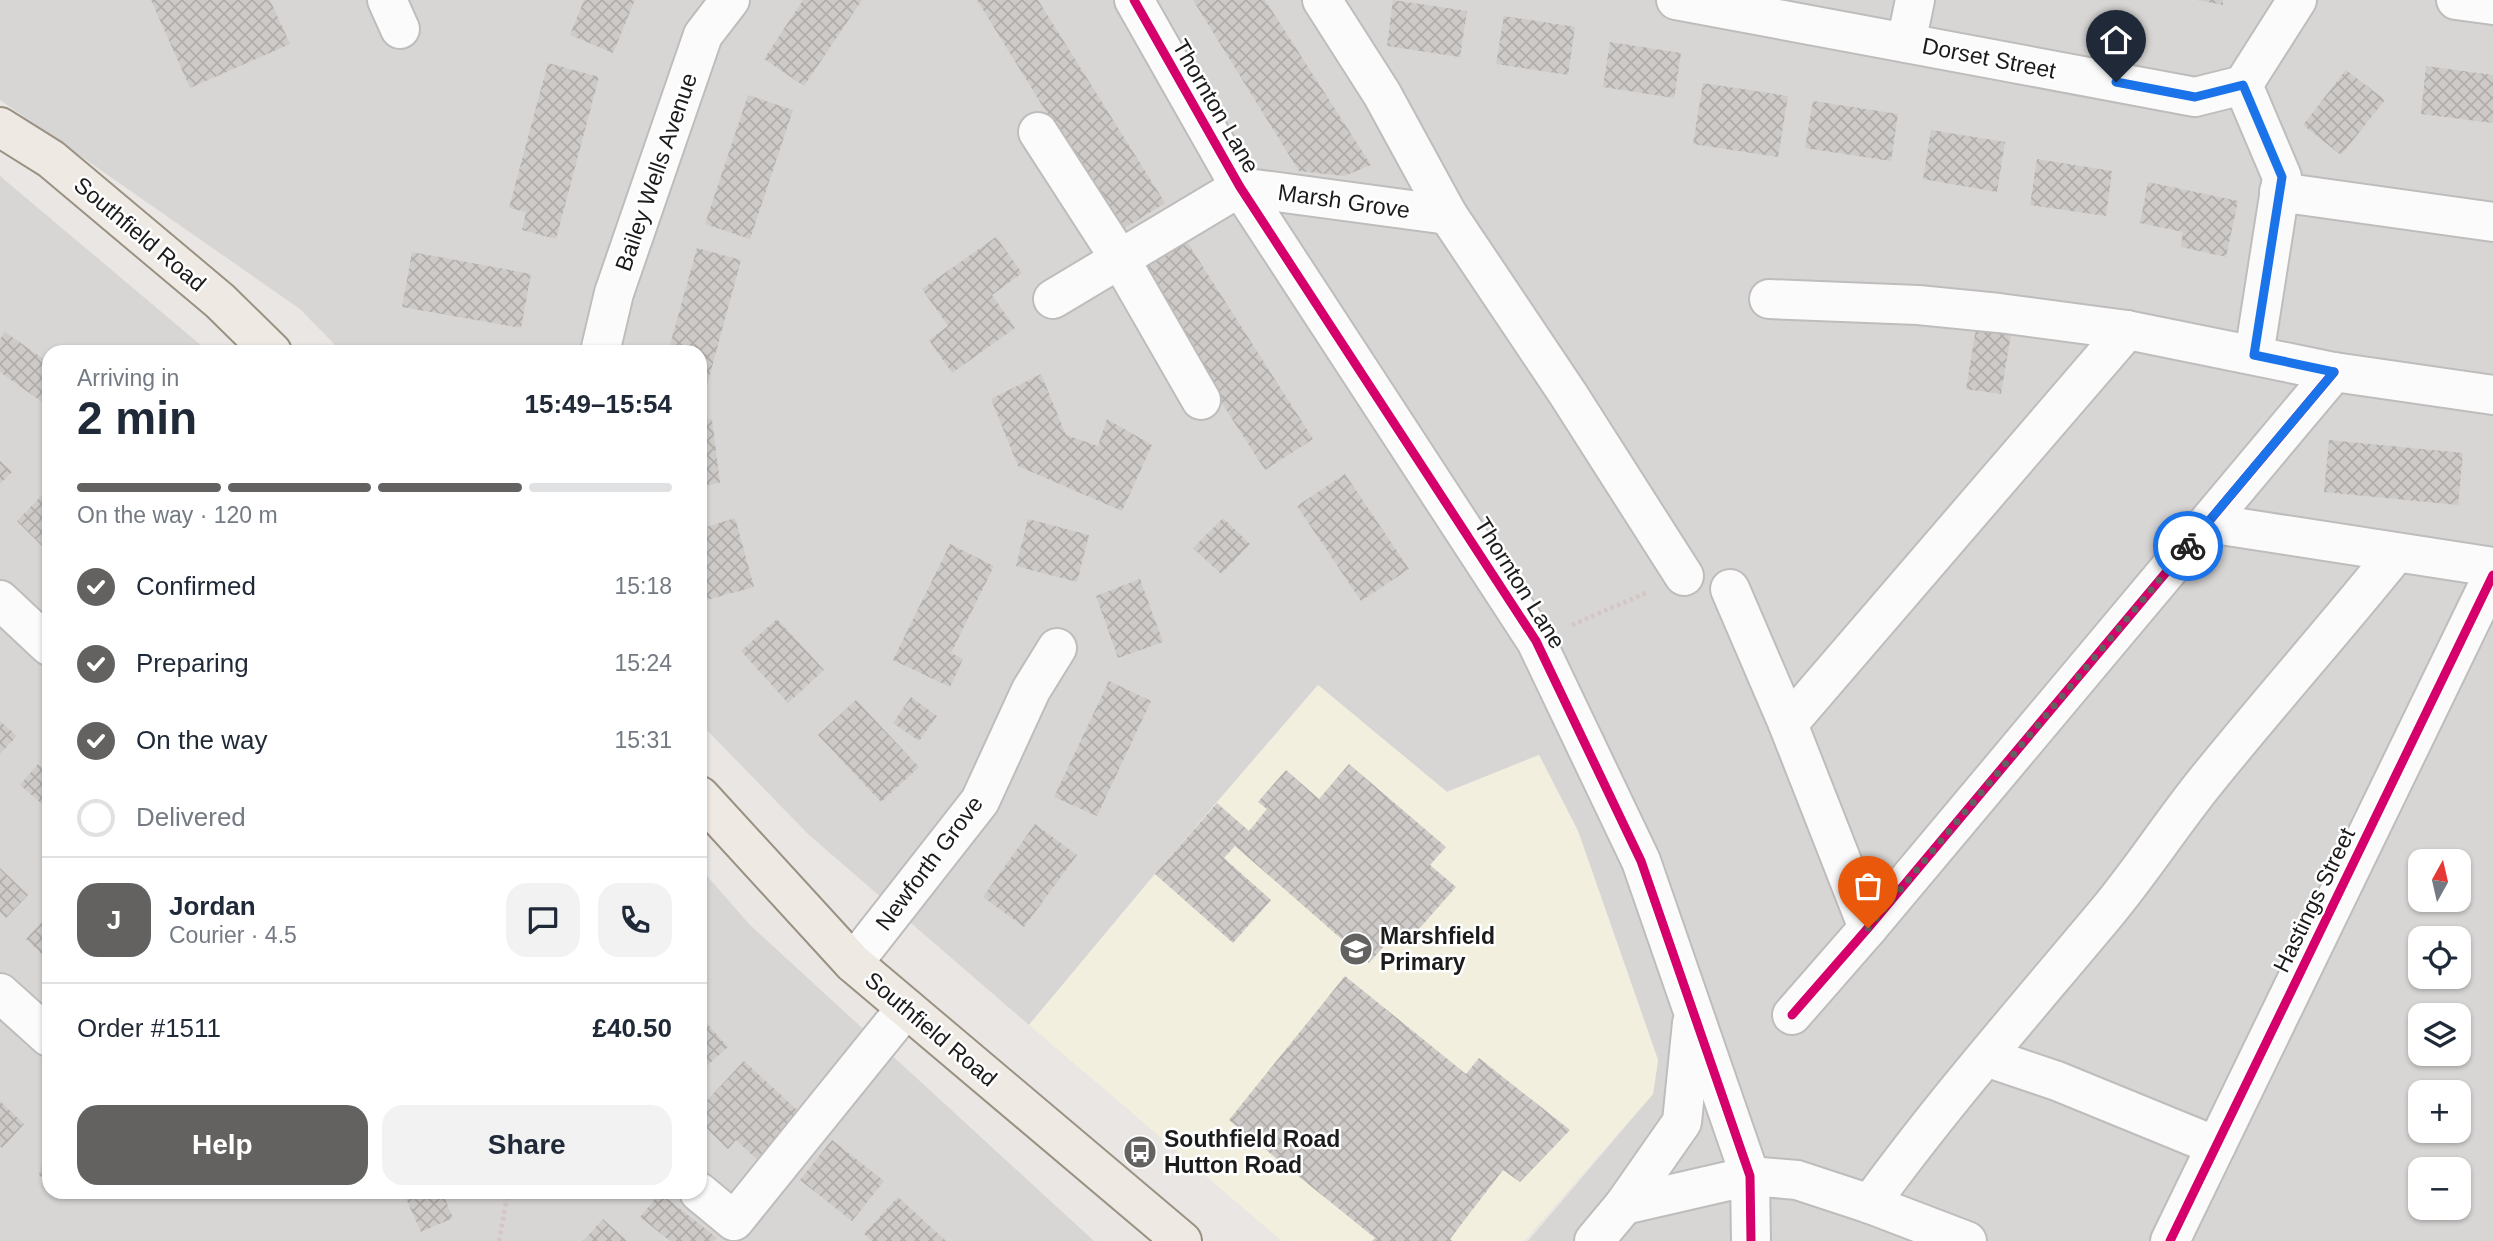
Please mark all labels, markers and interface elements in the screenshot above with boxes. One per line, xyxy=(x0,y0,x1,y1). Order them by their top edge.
pin xyxy=(2086,10,2146,82)
icon: home xyxy=(2097,21,2135,59)
street label: Dorset Street xyxy=(1920,32,2059,84)
street label: Thornton Lane xyxy=(1167,35,1265,177)
street label: Bailey Wells Avenue xyxy=(610,70,702,274)
street label: Southfield Road xyxy=(69,171,211,297)
street label: Marsh Grove xyxy=(1276,179,1412,223)
text: Arriving in xyxy=(77,365,179,391)
text: 15:49–15:54 xyxy=(525,389,672,419)
text: 2 min xyxy=(77,392,197,444)
text: On the way · 120 m xyxy=(77,502,278,528)
courier xyxy=(2153,511,2223,581)
street label: Thornton Lane xyxy=(1469,513,1571,653)
icon: bike xyxy=(2169,527,2207,565)
icon: check xyxy=(77,568,115,606)
text: Confirmed xyxy=(136,571,256,601)
text: 15:18 xyxy=(614,573,672,599)
icon: check xyxy=(77,645,115,683)
text: Preparing xyxy=(136,648,249,678)
text: 15:24 xyxy=(614,650,672,676)
icon: check xyxy=(77,722,115,760)
text: On the way xyxy=(136,725,268,755)
text: 15:31 xyxy=(614,727,672,753)
street label: Newforth Grove xyxy=(870,791,988,935)
text: Delivered xyxy=(136,802,246,832)
street label: Hastings Street xyxy=(2268,823,2360,976)
north arrow xyxy=(2408,849,2471,912)
map controls xyxy=(2408,849,2471,1220)
pin xyxy=(1838,856,1898,928)
icon: bag xyxy=(1849,867,1887,905)
button: chat xyxy=(506,883,580,957)
button: phone xyxy=(598,883,672,957)
text: Jordan xyxy=(169,891,256,921)
text: J xyxy=(107,905,121,935)
text: Courier · 4.5 xyxy=(169,922,297,948)
place label: Marshfield Primary xyxy=(1380,923,1495,975)
button: locate xyxy=(2408,926,2471,989)
school or university icon: Marshfield Primary xyxy=(1337,930,1375,968)
street label: Southfield Road xyxy=(860,966,1002,1092)
button: layers xyxy=(2408,1003,2471,1066)
text: Order #1511 xyxy=(77,1013,221,1043)
text: £40.50 xyxy=(592,1013,672,1043)
button: + xyxy=(2408,1080,2471,1143)
button: Help xyxy=(77,1105,368,1185)
button: Share xyxy=(382,1105,672,1185)
place label: Southfield Road Hutton Road xyxy=(1164,1126,1340,1178)
bus stop icon: Southfield Road Hutton Road xyxy=(1121,1133,1159,1171)
button: − xyxy=(2408,1157,2471,1220)

